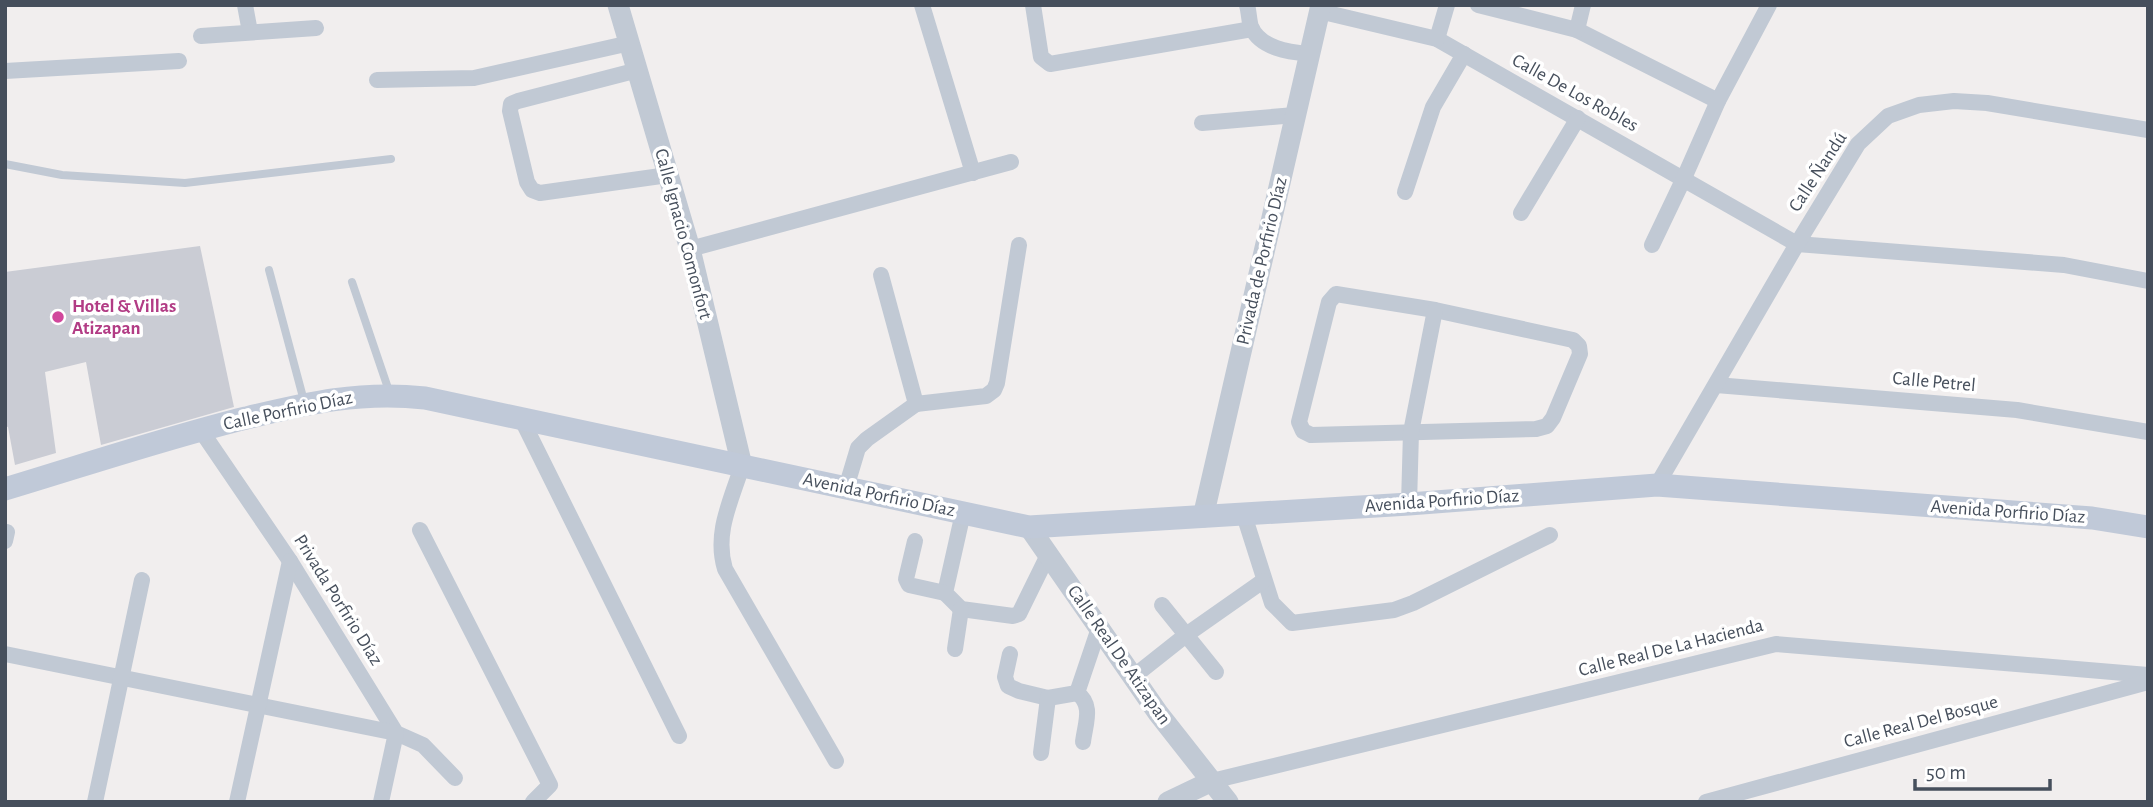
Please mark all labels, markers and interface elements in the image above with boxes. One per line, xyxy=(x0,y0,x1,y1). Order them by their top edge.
street label: Calle De Los Robles xyxy=(1509,51,1641,135)
street label: Calle Ñandú xyxy=(1784,128,1851,215)
street label: Calle Ignacio Comonfort xyxy=(651,146,715,322)
street label: Privada de Porfirio Díaz xyxy=(1233,175,1291,347)
place label: Hotel & Villas Atizapan xyxy=(72,297,176,338)
marker: Hotel & Villas Atizapan xyxy=(50,309,66,325)
street label: Calle Petrel xyxy=(1892,369,1976,395)
street label: Calle Porfirio Díaz xyxy=(222,388,354,434)
street label: Avenida Porfirio Díaz xyxy=(801,470,957,520)
street label: Avenida Porfirio Díaz xyxy=(1364,486,1520,516)
street label: Avenida Porfirio Díaz xyxy=(1930,497,2086,527)
street label: Privada Porfirio Díaz xyxy=(290,531,386,669)
street label: Calle Real De Atizapan xyxy=(1064,582,1174,728)
street label: Calle Real De La Hacienda xyxy=(1577,616,1766,680)
street label: Calle Real Del Bosque xyxy=(1842,692,2000,752)
scale bar xyxy=(1915,748,2050,792)
text: 50 m xyxy=(1926,762,1966,783)

